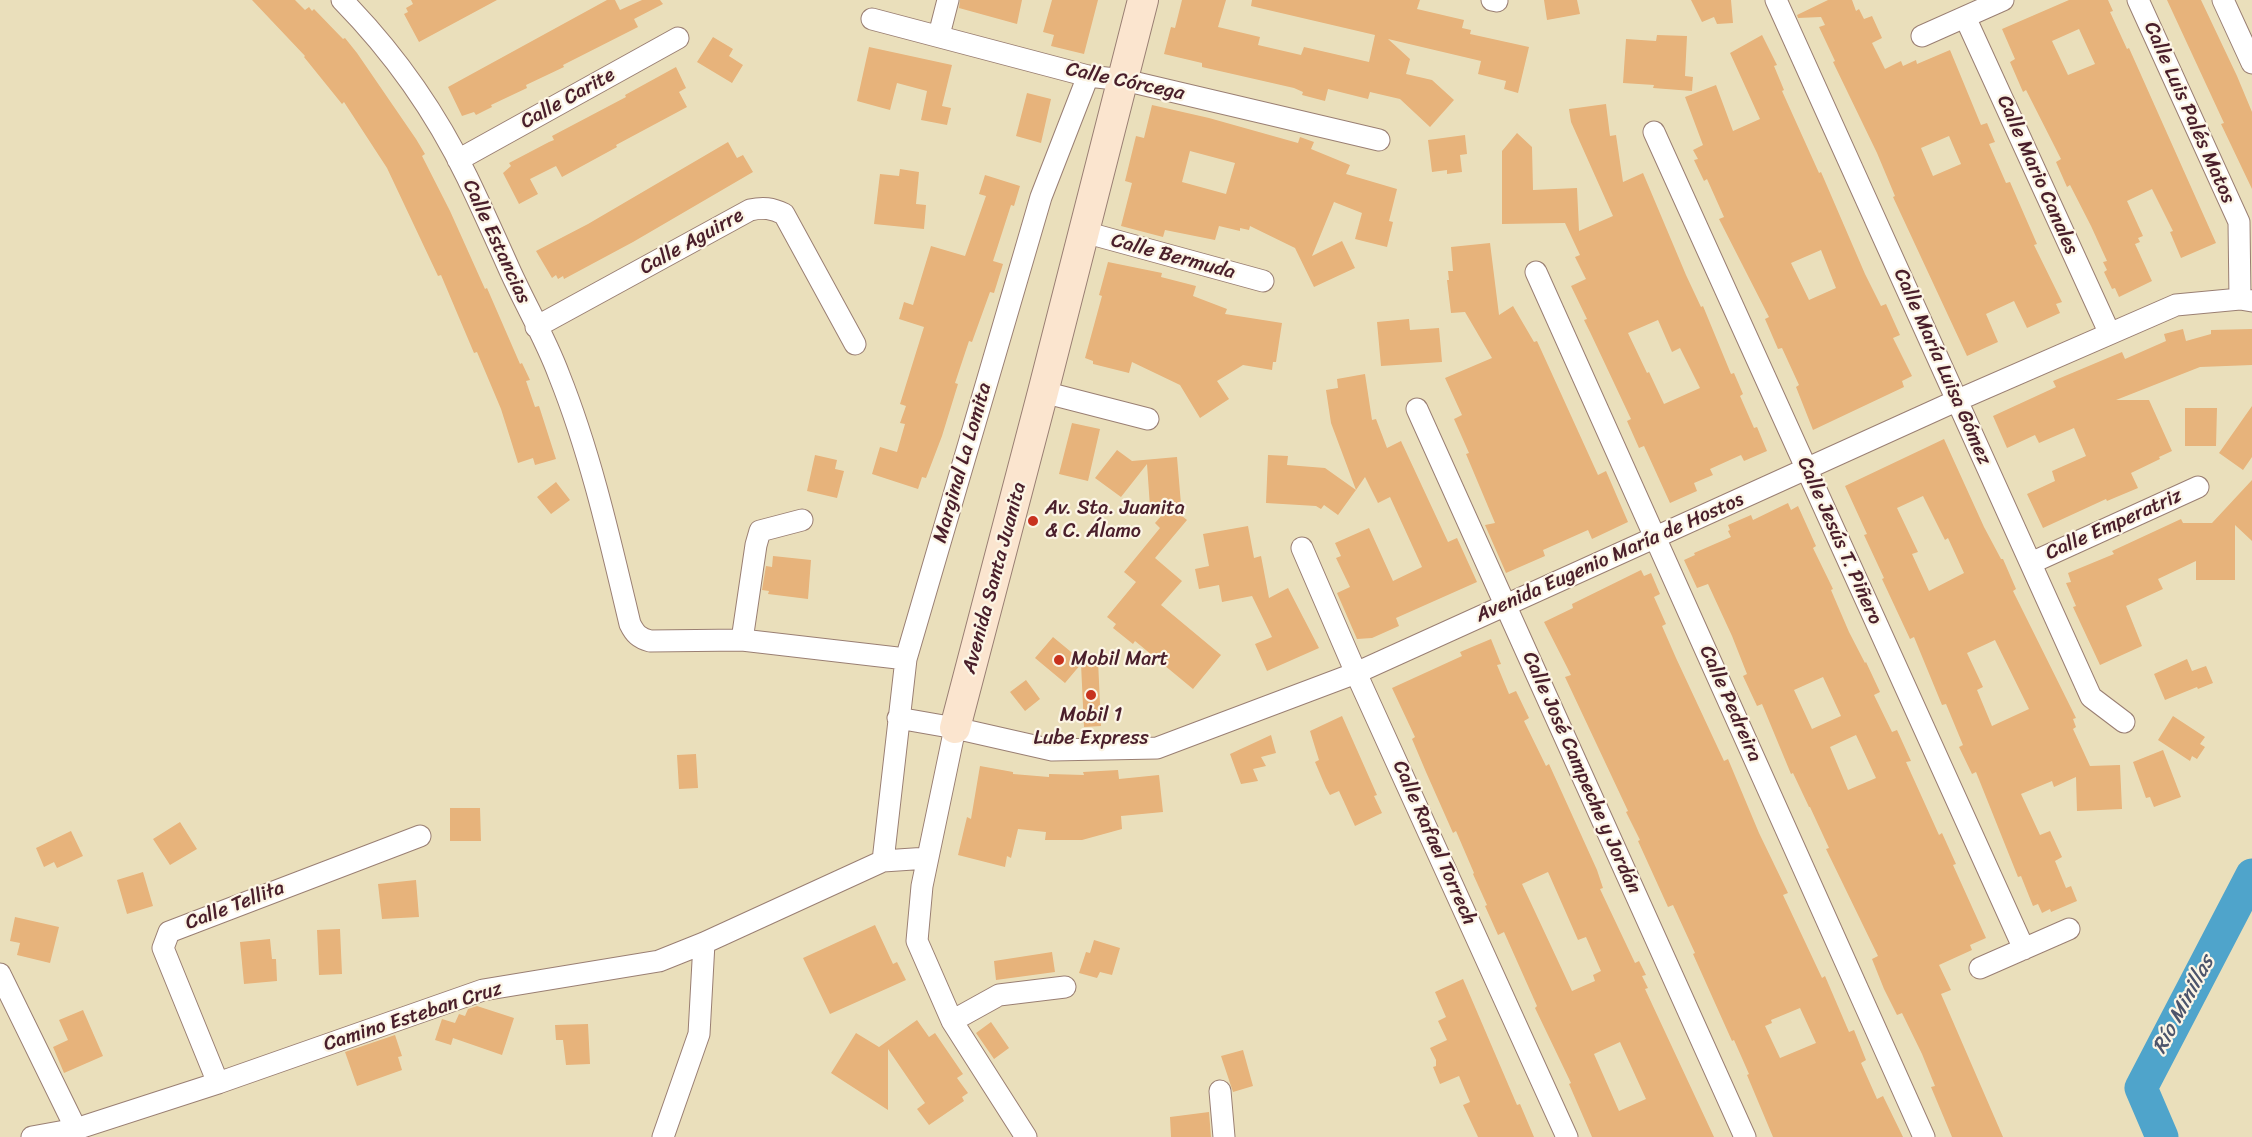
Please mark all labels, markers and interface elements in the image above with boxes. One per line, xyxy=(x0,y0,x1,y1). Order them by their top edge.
street label: Calle Luis Palés Matos xyxy=(2138,18,2240,208)
street label: Calle Córcega xyxy=(1064,58,1186,106)
street label: Calle Carite xyxy=(517,63,619,135)
street label: Calle Mario Canales xyxy=(1991,92,2083,258)
street label: Calle Estancias xyxy=(457,176,535,308)
street label: Calle Aguirre xyxy=(636,204,748,280)
street label: Calle Bermuda xyxy=(1108,229,1238,285)
street label: Calle María Luisa Gómez xyxy=(1888,265,1996,469)
street label: Marginal La Lomita xyxy=(929,380,997,546)
street label: Calle Jesús T. Piñero xyxy=(1791,454,1887,628)
street label: Avenida Santa Juanita xyxy=(958,480,1032,676)
street label: Calle Emperatriz xyxy=(2042,484,2186,566)
street label: Avenida Eugenio María de Hostos xyxy=(1472,488,1748,628)
place label: Av. Sta. Juanita & C. Álamo xyxy=(1045,497,1185,544)
marker: Av. Sta. Juanita & C. Álamo xyxy=(1026,514,1040,528)
street label: Calle Pedreira xyxy=(1694,642,1766,766)
place label: Mobil Mart xyxy=(1071,648,1168,672)
street label: Calle José Campeche y Jordán xyxy=(1517,648,1645,898)
marker: Mobil Mart xyxy=(1052,653,1066,667)
marker: Mobil 1 Lube Express xyxy=(1084,688,1098,702)
place label: Mobil 1 Lube Express xyxy=(1033,704,1149,751)
street label: Calle Rafael Torrech xyxy=(1387,757,1481,929)
street label: Calle Tellita xyxy=(182,876,288,936)
water label: Río Minillas xyxy=(2148,952,2220,1058)
street label: Camino Esteban Cruz xyxy=(321,977,505,1057)

